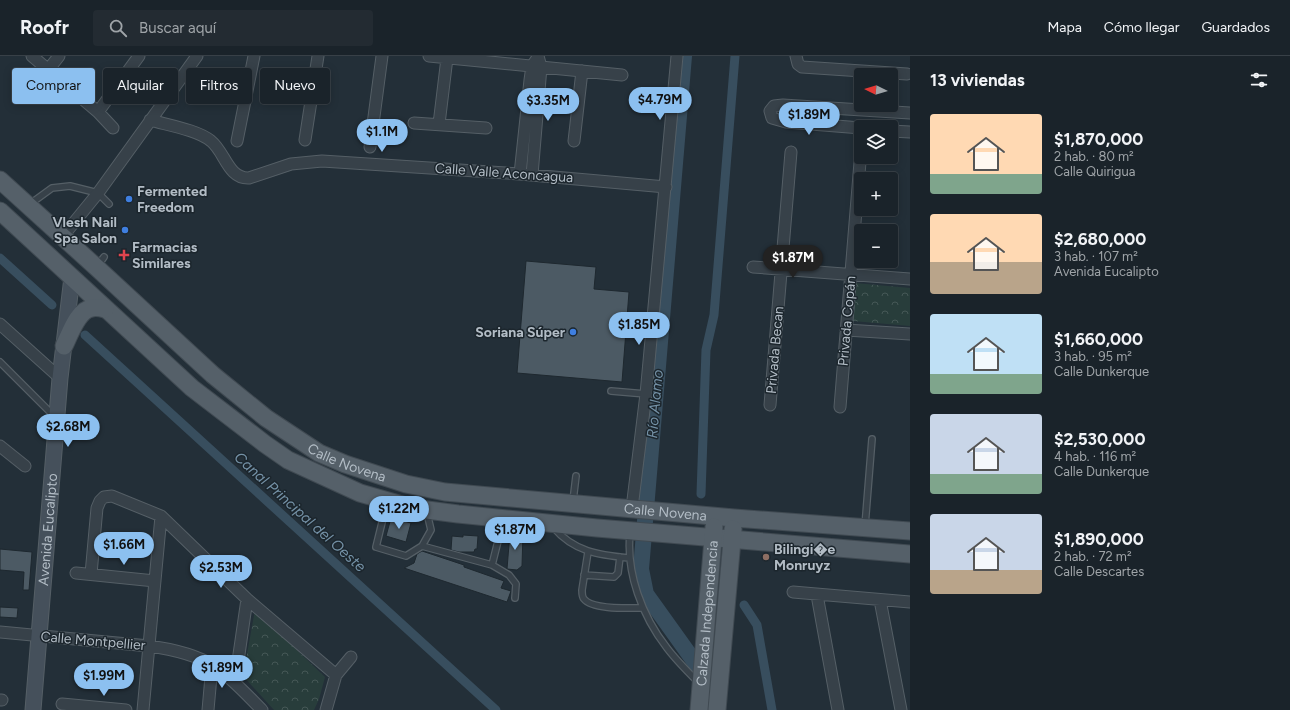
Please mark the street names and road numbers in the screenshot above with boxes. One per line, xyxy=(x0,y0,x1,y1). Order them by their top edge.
street label: Calle Valle Aconcagua xyxy=(434,160,574,186)
street label: Privada Copán xyxy=(835,275,859,367)
street label: Privada Becan xyxy=(763,305,787,394)
street label: Calle Novena xyxy=(304,439,388,485)
street label: Avenida Eucalipto xyxy=(35,473,61,587)
street label: Calle Novena xyxy=(623,500,707,524)
street label: Calzada Independencia xyxy=(692,540,721,687)
street label: Calle Montpellier xyxy=(40,628,146,654)

